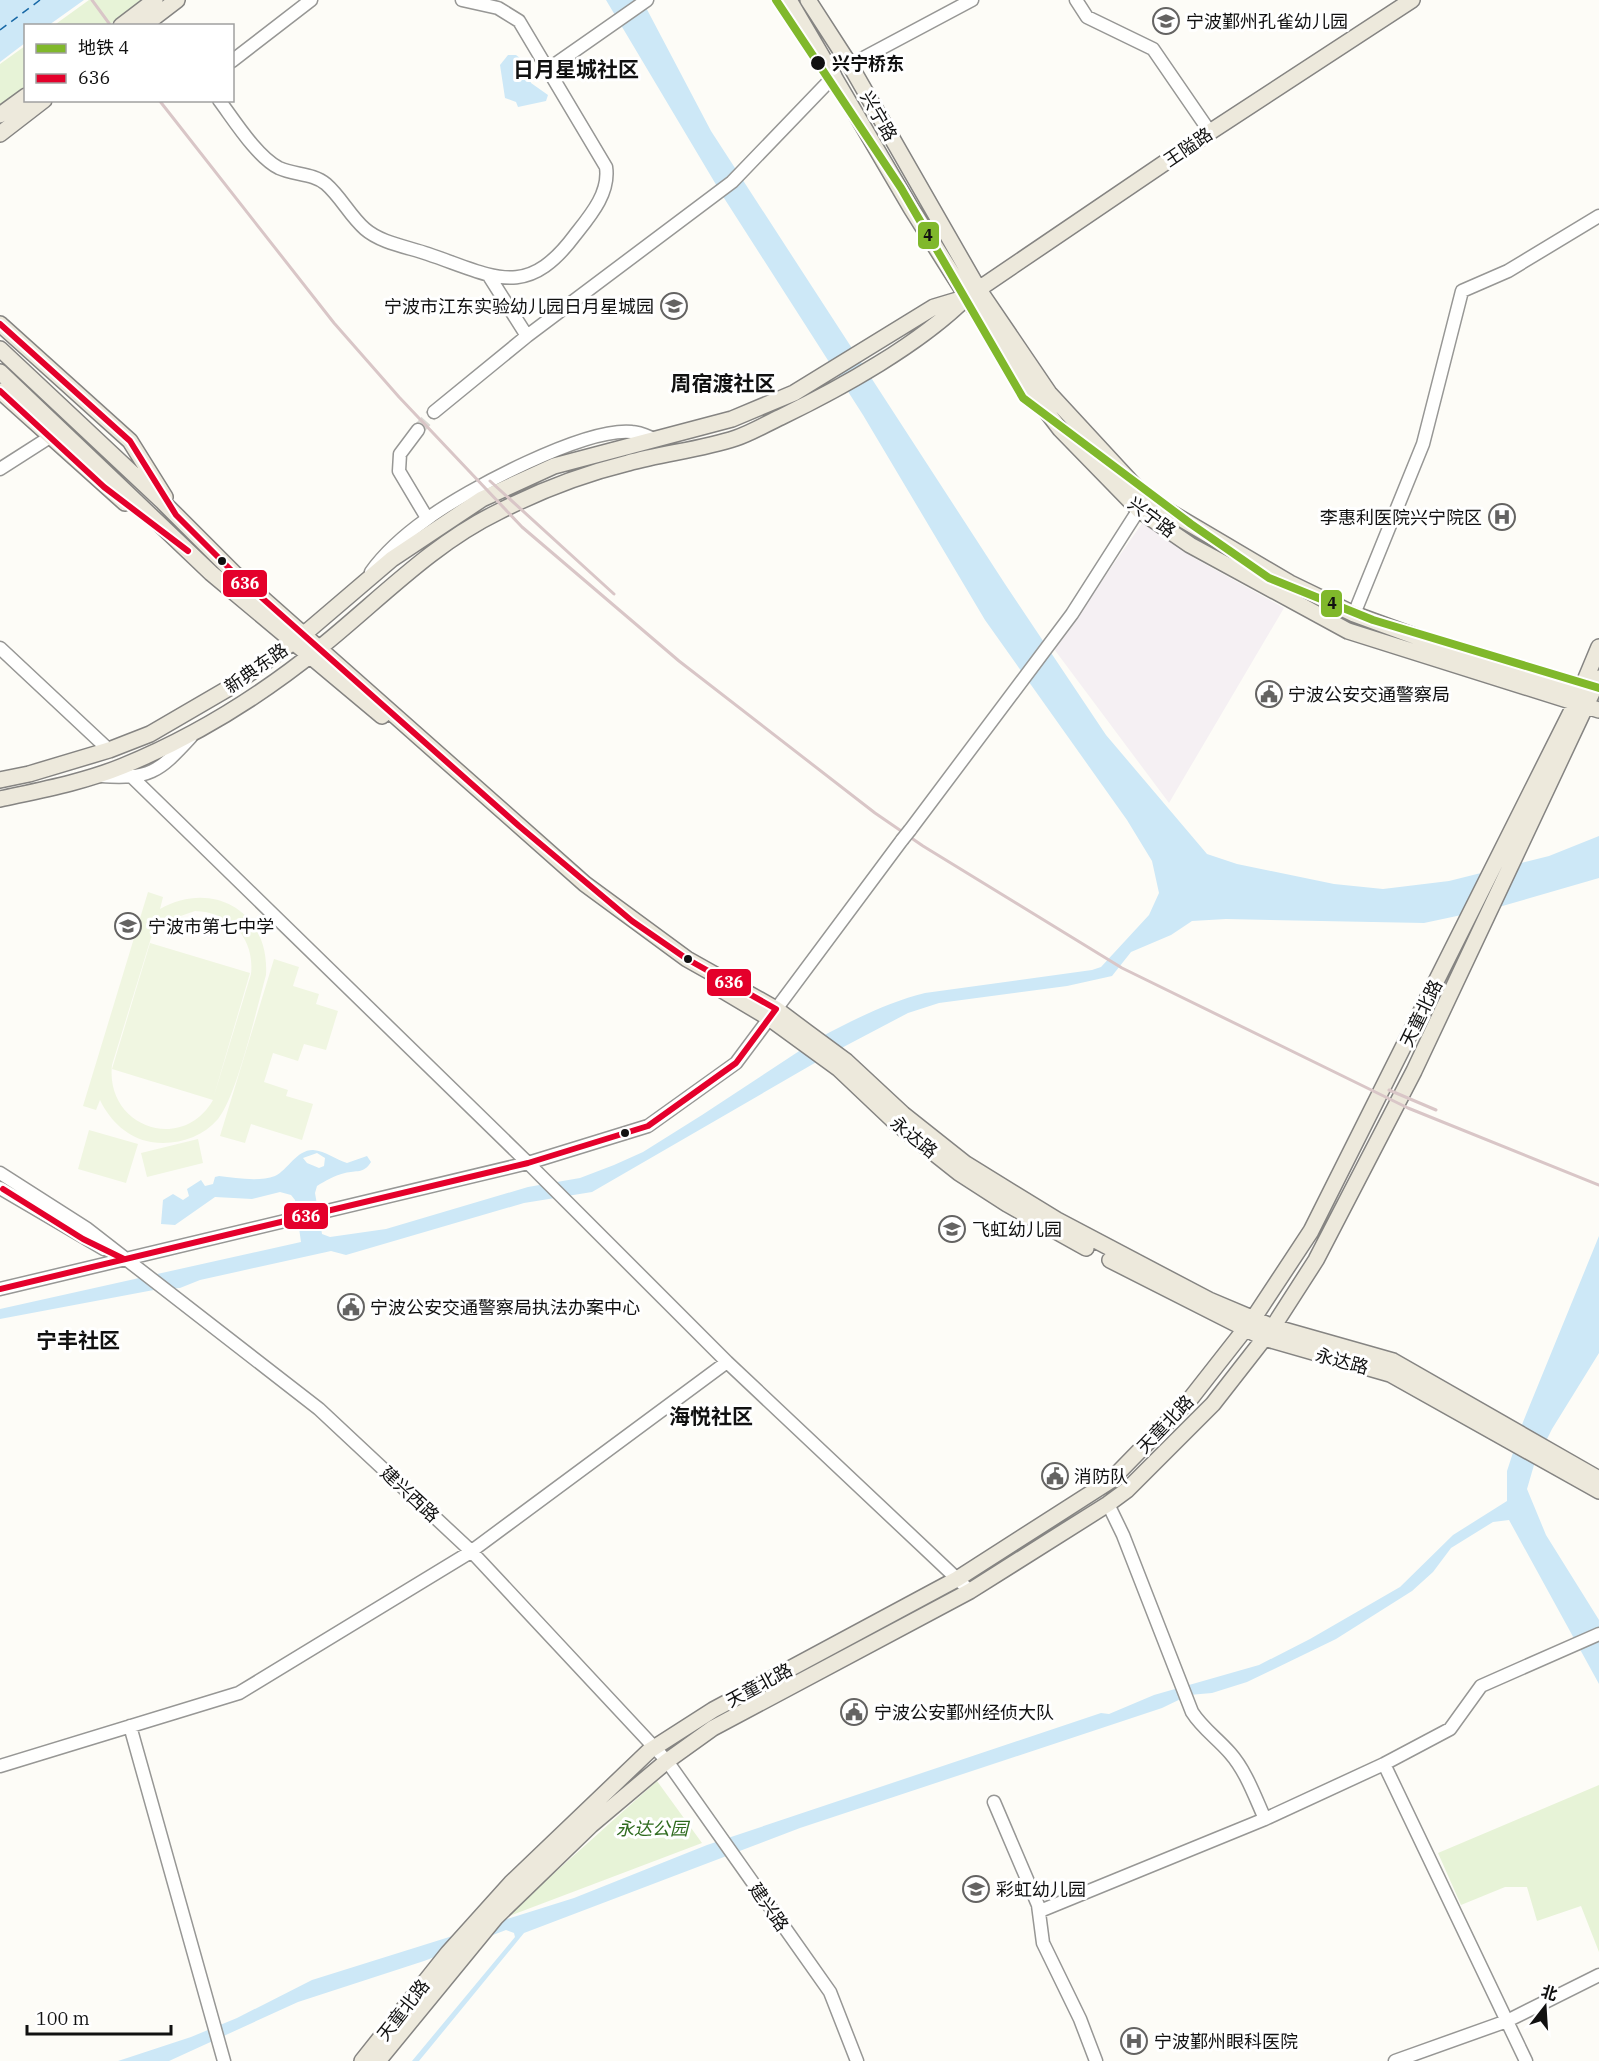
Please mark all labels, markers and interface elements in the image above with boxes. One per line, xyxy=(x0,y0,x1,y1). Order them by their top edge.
school or university icon: 宁波鄞州孔雀幼儿园 xyxy=(1151,6,1181,36)
place label: 宁波鄞州孔雀幼儿园 xyxy=(1186,10,1348,33)
legend xyxy=(24,24,234,102)
text: 地铁 4 xyxy=(78,36,129,59)
place label: 兴宁桥东 xyxy=(832,52,904,75)
marker: 兴宁桥东 xyxy=(809,54,827,72)
district label: 日月星城社区 xyxy=(513,55,639,83)
text: 636 xyxy=(78,66,110,89)
street label: 兴宁路 xyxy=(856,87,902,145)
street label: 王隘路 xyxy=(1159,122,1217,172)
line badge: 4 xyxy=(917,221,940,250)
text: 4 xyxy=(923,225,933,245)
school or university icon: 宁波市江东实验幼儿园日月星城园 xyxy=(659,291,689,321)
place label: 宁波市江东实验幼儿园日月星城园 xyxy=(384,295,654,318)
district label: 周宿渡社区 xyxy=(671,369,776,397)
street label: 兴宁路 xyxy=(1124,492,1180,542)
hospital icon: 李惠利医院兴宁院区 xyxy=(1487,502,1517,532)
place label: 李惠利医院兴宁院区 xyxy=(1320,506,1482,529)
unlabelled marker xyxy=(216,555,228,567)
line badge: 636 xyxy=(222,569,268,598)
text: 636 xyxy=(231,573,259,593)
line badge: 4 xyxy=(1320,589,1343,618)
text: 4 xyxy=(1327,593,1337,613)
street label: 新典东路 xyxy=(220,638,292,698)
public building icon: 宁波公安交通警察局 xyxy=(1254,679,1284,709)
place label: 宁波公安交通警察局 xyxy=(1288,683,1450,706)
school or university icon: 宁波市第七中学 xyxy=(113,911,143,941)
place label: 宁波市第七中学 xyxy=(148,915,274,938)
unlabelled marker xyxy=(682,953,694,965)
line badge: 636 xyxy=(706,968,752,997)
text: 636 xyxy=(715,972,743,992)
street label: 天童北路 xyxy=(1395,976,1447,1050)
street label: 永达路 xyxy=(886,1111,942,1163)
unlabelled marker xyxy=(619,1127,631,1139)
line badge: 636 xyxy=(283,1202,329,1230)
text: 636 xyxy=(292,1206,320,1226)
school or university icon: 飞虹幼儿园 xyxy=(937,1214,967,1244)
place label: 飞虹幼儿园 xyxy=(972,1218,1062,1241)
public building icon: 宁波公安交通警察局执法办案中心 xyxy=(336,1292,366,1322)
place label: 宁波公安交通警察局执法办案中心 xyxy=(370,1296,640,1319)
district label: 宁丰社区 xyxy=(36,1326,120,1354)
street label: 永达路 xyxy=(1313,1343,1371,1379)
street label: 天童北路 xyxy=(1132,1390,1198,1458)
district label: 海悦社区 xyxy=(669,1402,753,1430)
street label: 建兴西路 xyxy=(376,1461,444,1527)
public building icon: 消防队 xyxy=(1040,1461,1070,1491)
place label: 消防队 xyxy=(1074,1465,1128,1488)
street label: 天童北路 xyxy=(722,1658,796,1712)
public building icon: 宁波公安鄞州经侦大队 xyxy=(839,1697,869,1727)
place label: 宁波公安鄞州经侦大队 xyxy=(874,1701,1054,1724)
park label: 永达公园 xyxy=(616,1817,691,1840)
school or university icon: 彩虹幼儿园 xyxy=(961,1874,991,1904)
street label: 建兴路 xyxy=(744,1878,794,1936)
place label: 彩虹幼儿园 xyxy=(996,1878,1086,1901)
street label: 天童北路 xyxy=(372,1975,434,2045)
north arrow xyxy=(1515,1977,1575,2037)
text: 北 xyxy=(1539,1981,1560,2005)
scale bar xyxy=(27,1998,171,2036)
text: 100 m xyxy=(36,2007,90,2030)
hospital icon: 宁波鄞州眼科医院 xyxy=(1119,2026,1149,2056)
place label: 宁波鄞州眼科医院 xyxy=(1154,2030,1298,2053)

